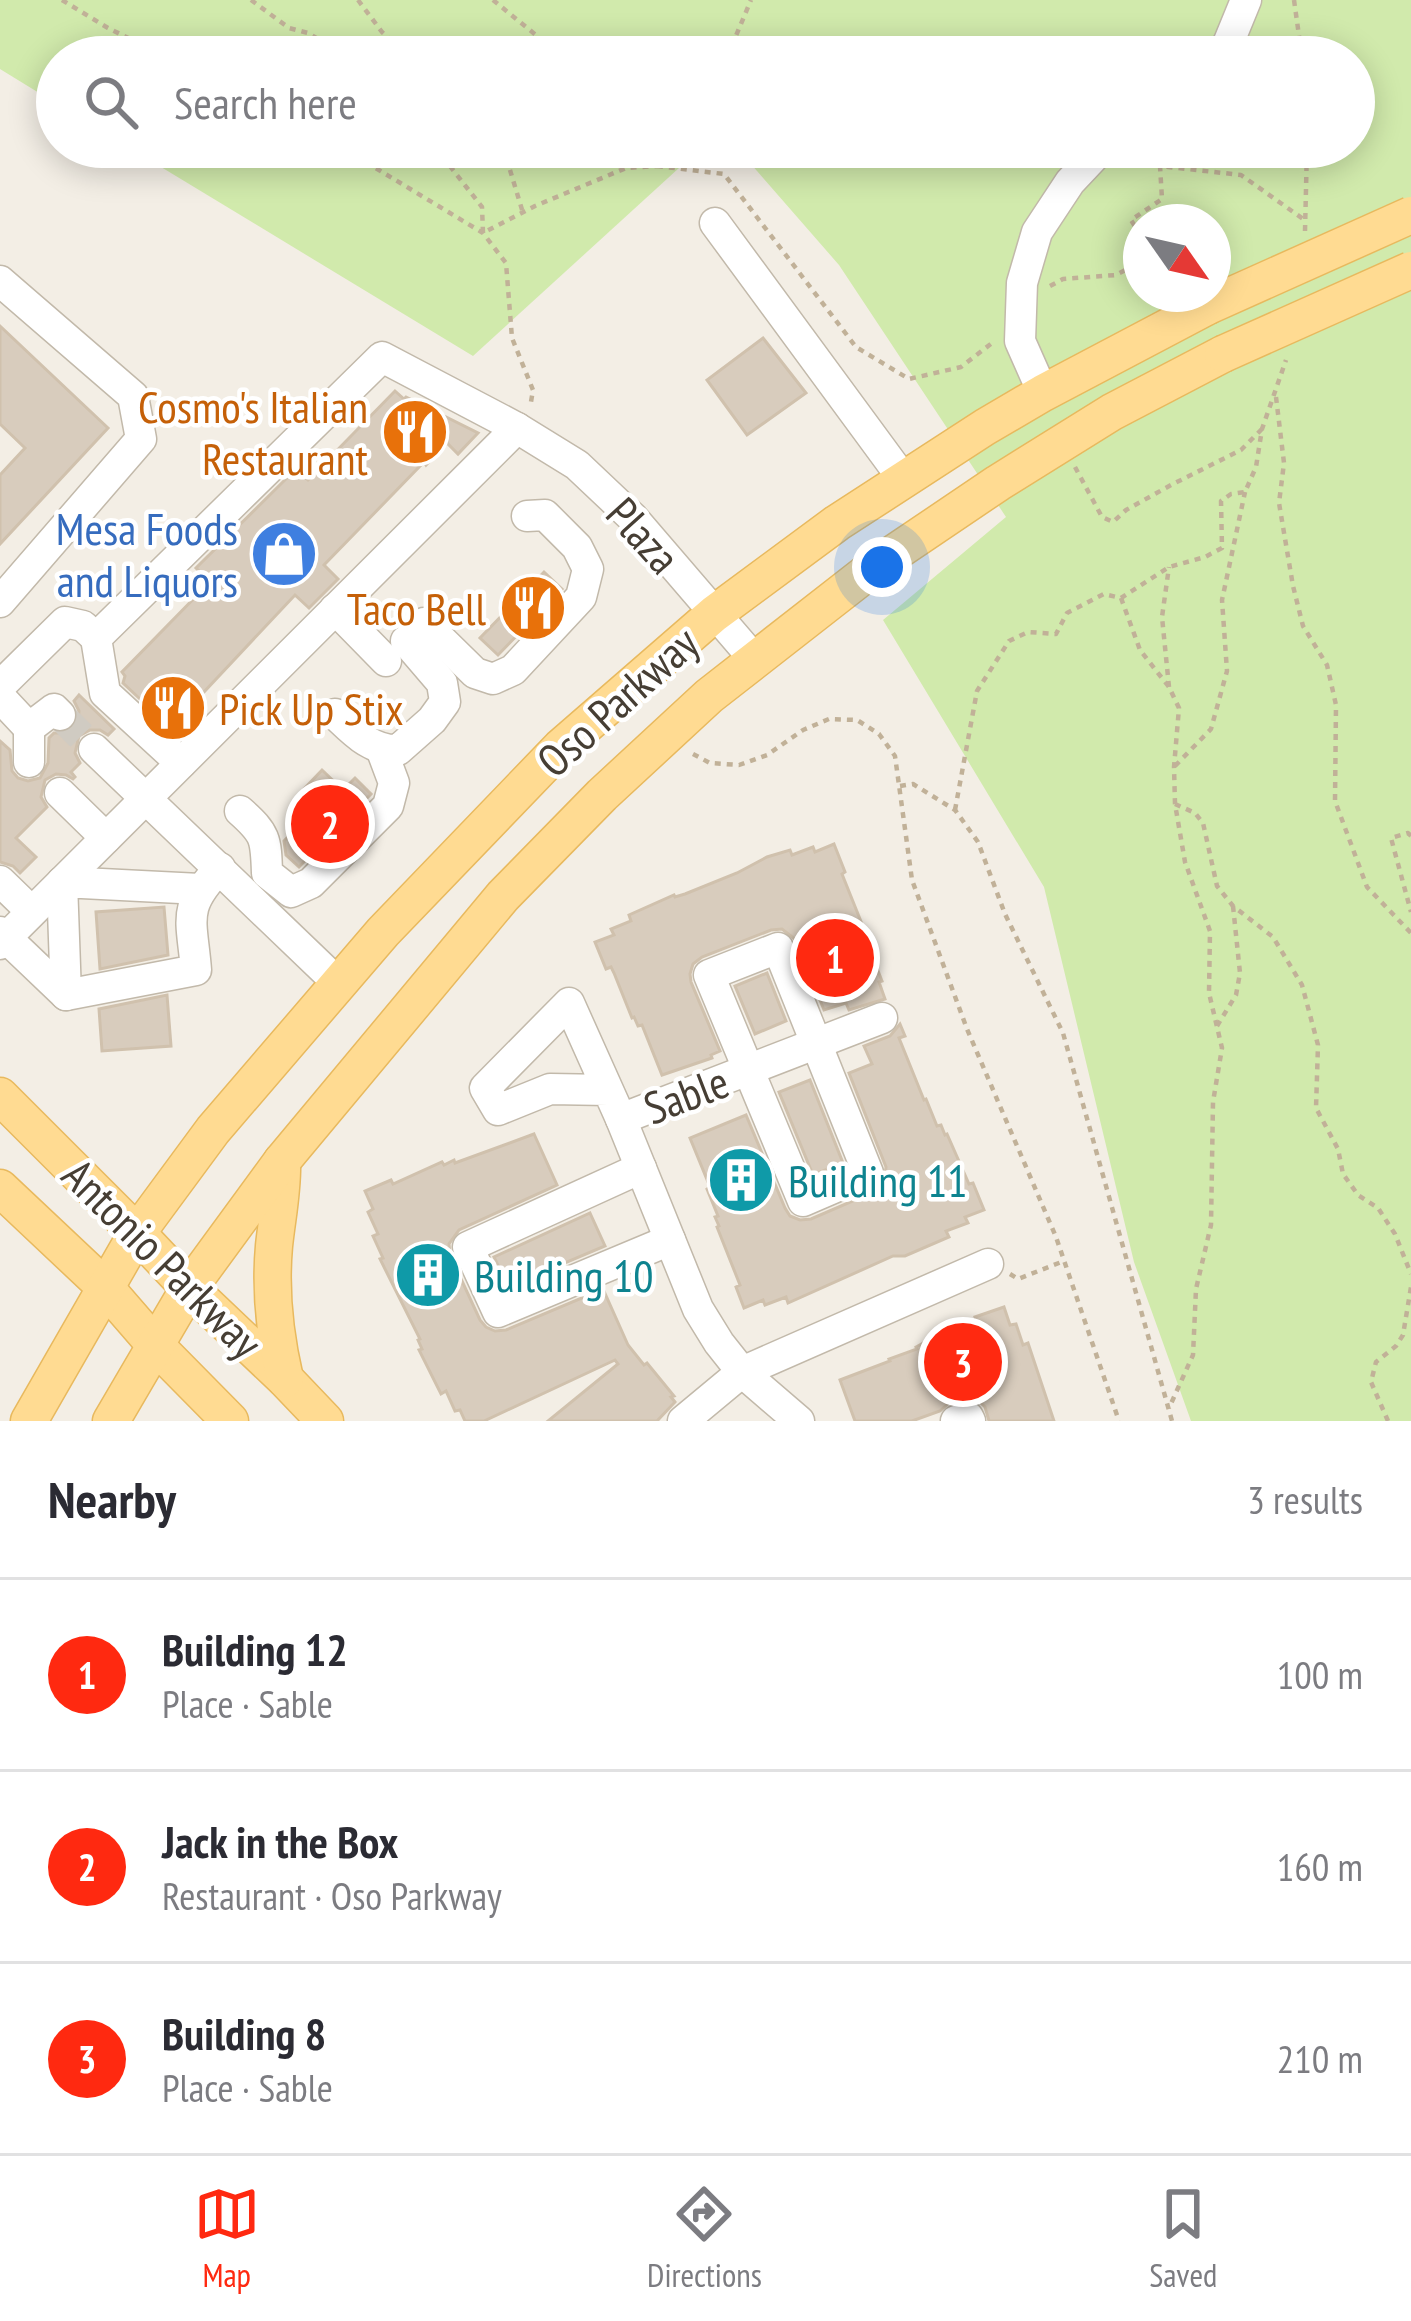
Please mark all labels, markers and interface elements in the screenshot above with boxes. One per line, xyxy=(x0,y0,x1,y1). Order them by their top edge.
search box xyxy=(36,36,1375,168)
icon: search xyxy=(78,69,144,135)
text: Search here xyxy=(174,73,357,131)
north arrow xyxy=(1123,204,1231,312)
place label: Cosmo's Italian Restaurant xyxy=(138,377,369,487)
restaurant icon: Cosmo's Italian Restaurant xyxy=(380,397,450,467)
street label: Plaza xyxy=(595,485,693,585)
place label: Mesa Foods and Liquors xyxy=(56,499,238,609)
shop icon: Mesa Foods and Liquors xyxy=(249,519,319,589)
your location xyxy=(852,537,912,597)
restaurant icon: Taco Bell xyxy=(498,573,568,643)
place label: Taco Bell xyxy=(347,579,487,637)
street label: Oso Parkway xyxy=(524,613,710,789)
restaurant icon: Pick Up Stix xyxy=(138,673,208,743)
place label: Pick Up Stix xyxy=(219,679,404,737)
pin: 2 xyxy=(291,779,369,869)
pin: 1 xyxy=(796,913,874,1003)
street label: Sable xyxy=(636,1052,736,1136)
building icon: Building 11 xyxy=(706,1145,776,1215)
street label: Antonio Parkway xyxy=(51,1146,275,1370)
place label: Building 11 xyxy=(788,1151,967,1209)
building icon: Building 10 xyxy=(393,1240,463,1310)
place label: Building 10 xyxy=(474,1246,653,1304)
pin: 3 xyxy=(924,1317,1002,1407)
text: Nearby xyxy=(48,1466,176,1532)
text: 3 results xyxy=(1247,1474,1363,1525)
text: Building 12 xyxy=(162,1620,348,1678)
text: 1 xyxy=(78,1649,96,1700)
text: 100 m xyxy=(1277,1649,1363,1700)
text: Place · Sable xyxy=(162,1678,333,1729)
text: Jack in the Box xyxy=(162,1812,398,1870)
text: 2 xyxy=(78,1841,96,1892)
text: 160 m xyxy=(1277,1841,1363,1892)
text: Restaurant · Oso Parkway xyxy=(162,1870,502,1921)
text: Building 8 xyxy=(162,2004,326,2062)
text: 3 xyxy=(78,2033,96,2084)
text: 210 m xyxy=(1277,2033,1363,2084)
text: Place · Sable xyxy=(162,2062,333,2113)
tab: Map xyxy=(194,2181,260,2296)
tab: Directions xyxy=(647,2181,762,2296)
tab: Saved xyxy=(1149,2181,1217,2296)

